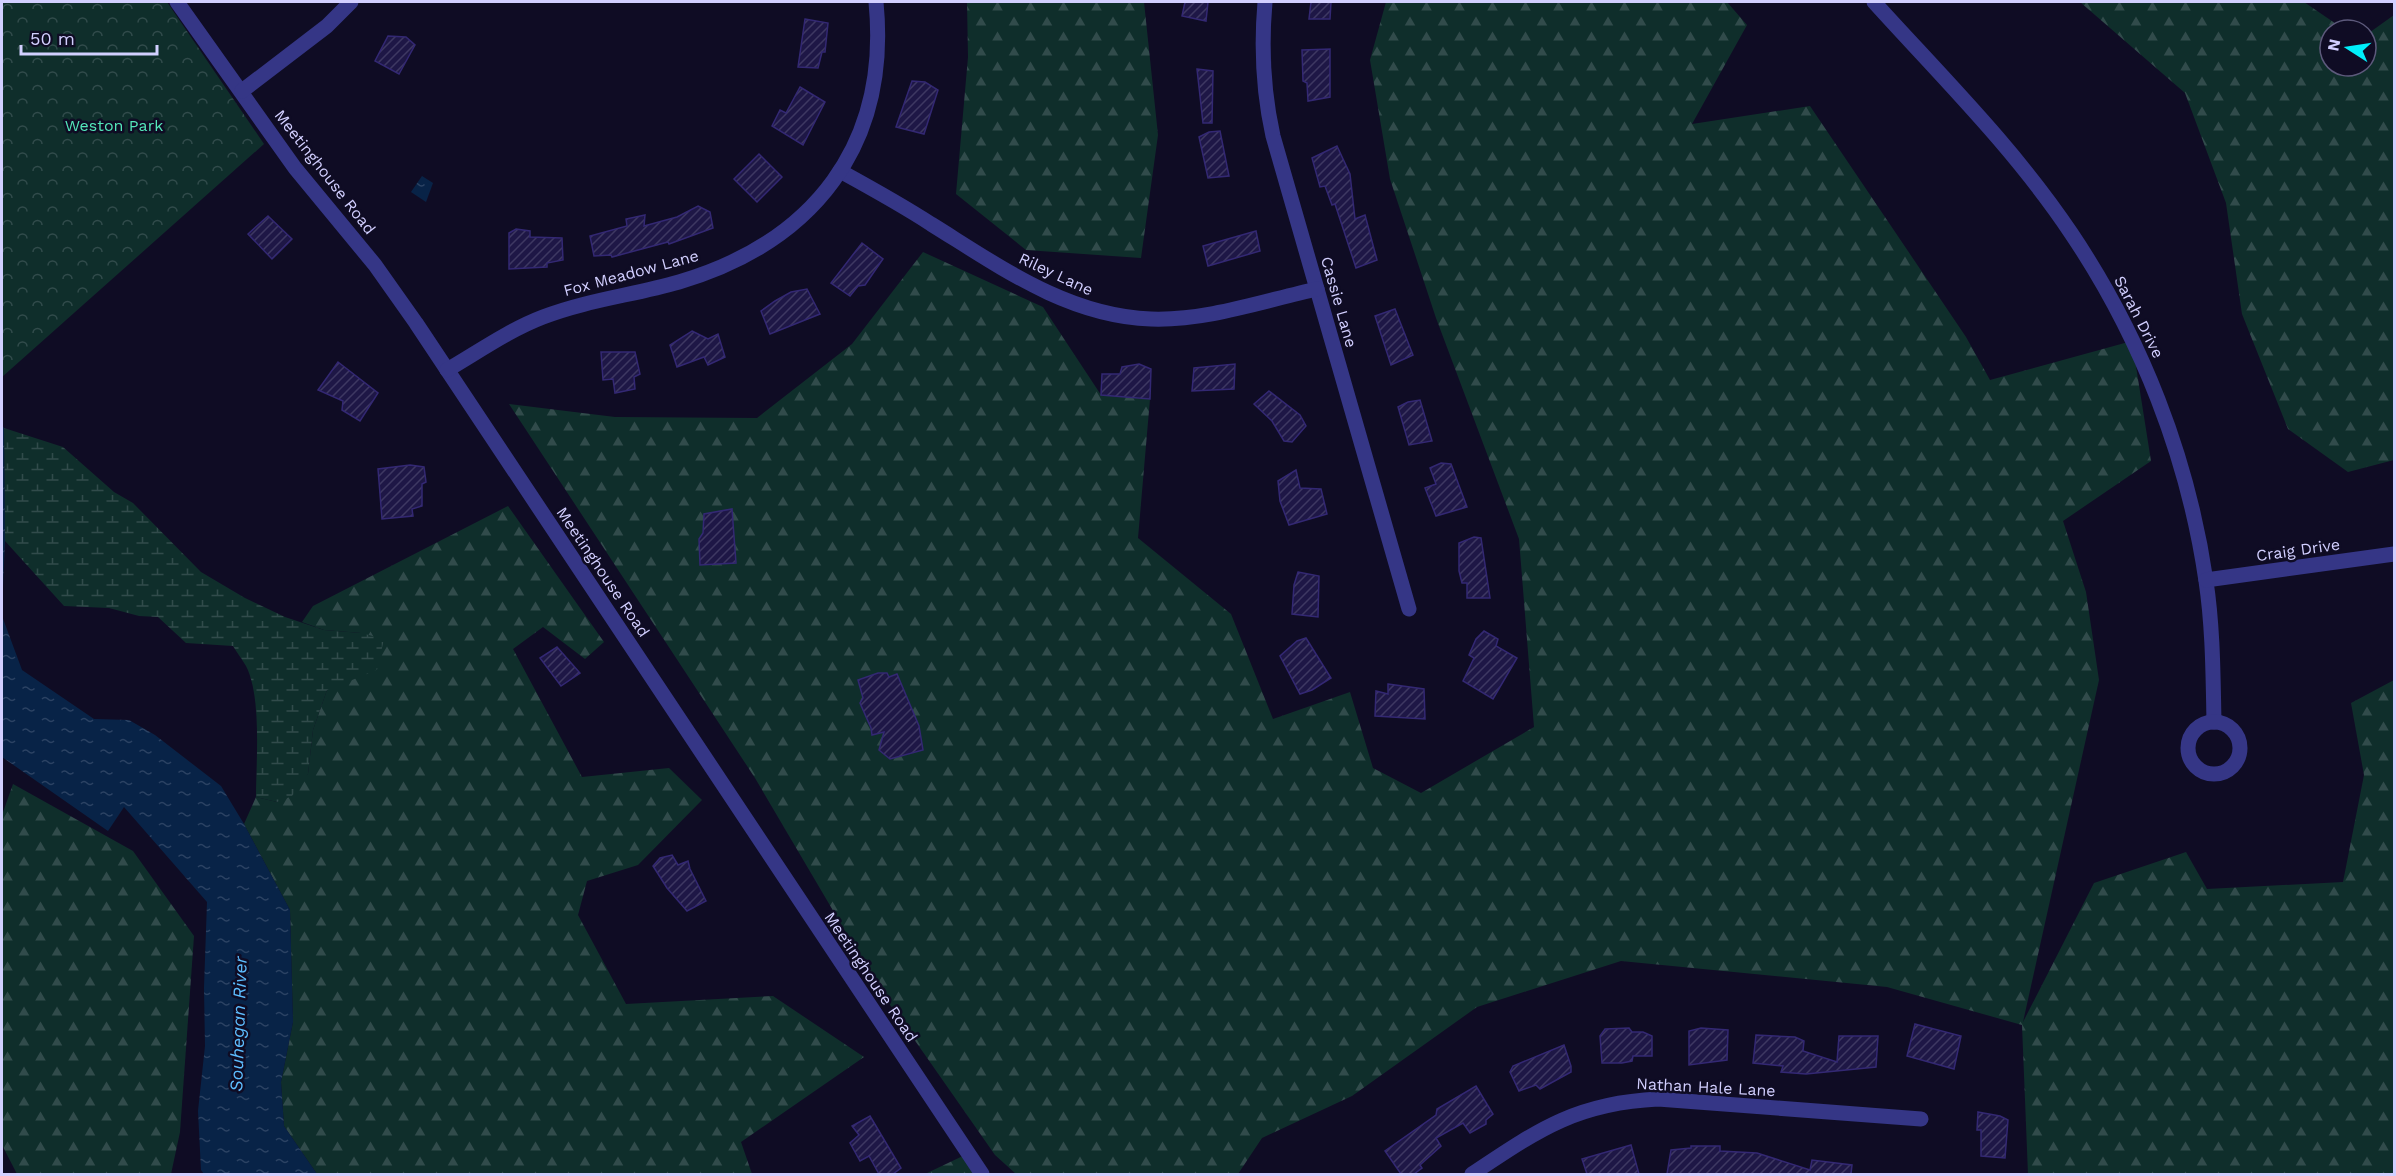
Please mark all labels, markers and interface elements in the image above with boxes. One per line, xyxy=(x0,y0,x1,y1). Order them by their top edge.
scale bar xyxy=(21,18,158,56)
north arrow xyxy=(2318,18,2378,78)
text: 50 m xyxy=(30,28,75,49)
text: N xyxy=(2323,37,2344,53)
street label: Meetinghouse Road xyxy=(271,106,379,238)
park label: Weston Park xyxy=(65,116,163,135)
street label: Fox Meadow Lane xyxy=(561,246,701,300)
street label: Riley Lane xyxy=(1016,249,1096,299)
street label: Cassie Lane xyxy=(1317,254,1361,350)
street label: Sarah Drive xyxy=(2110,273,2168,361)
street label: Meetinghouse Road xyxy=(552,503,654,641)
street label: Craig Drive xyxy=(2255,535,2341,565)
street label: Meetinghouse Road xyxy=(820,908,922,1046)
water label: Souhegan River xyxy=(225,955,251,1092)
street label: Nathan Hale Lane xyxy=(1636,1074,1776,1100)

